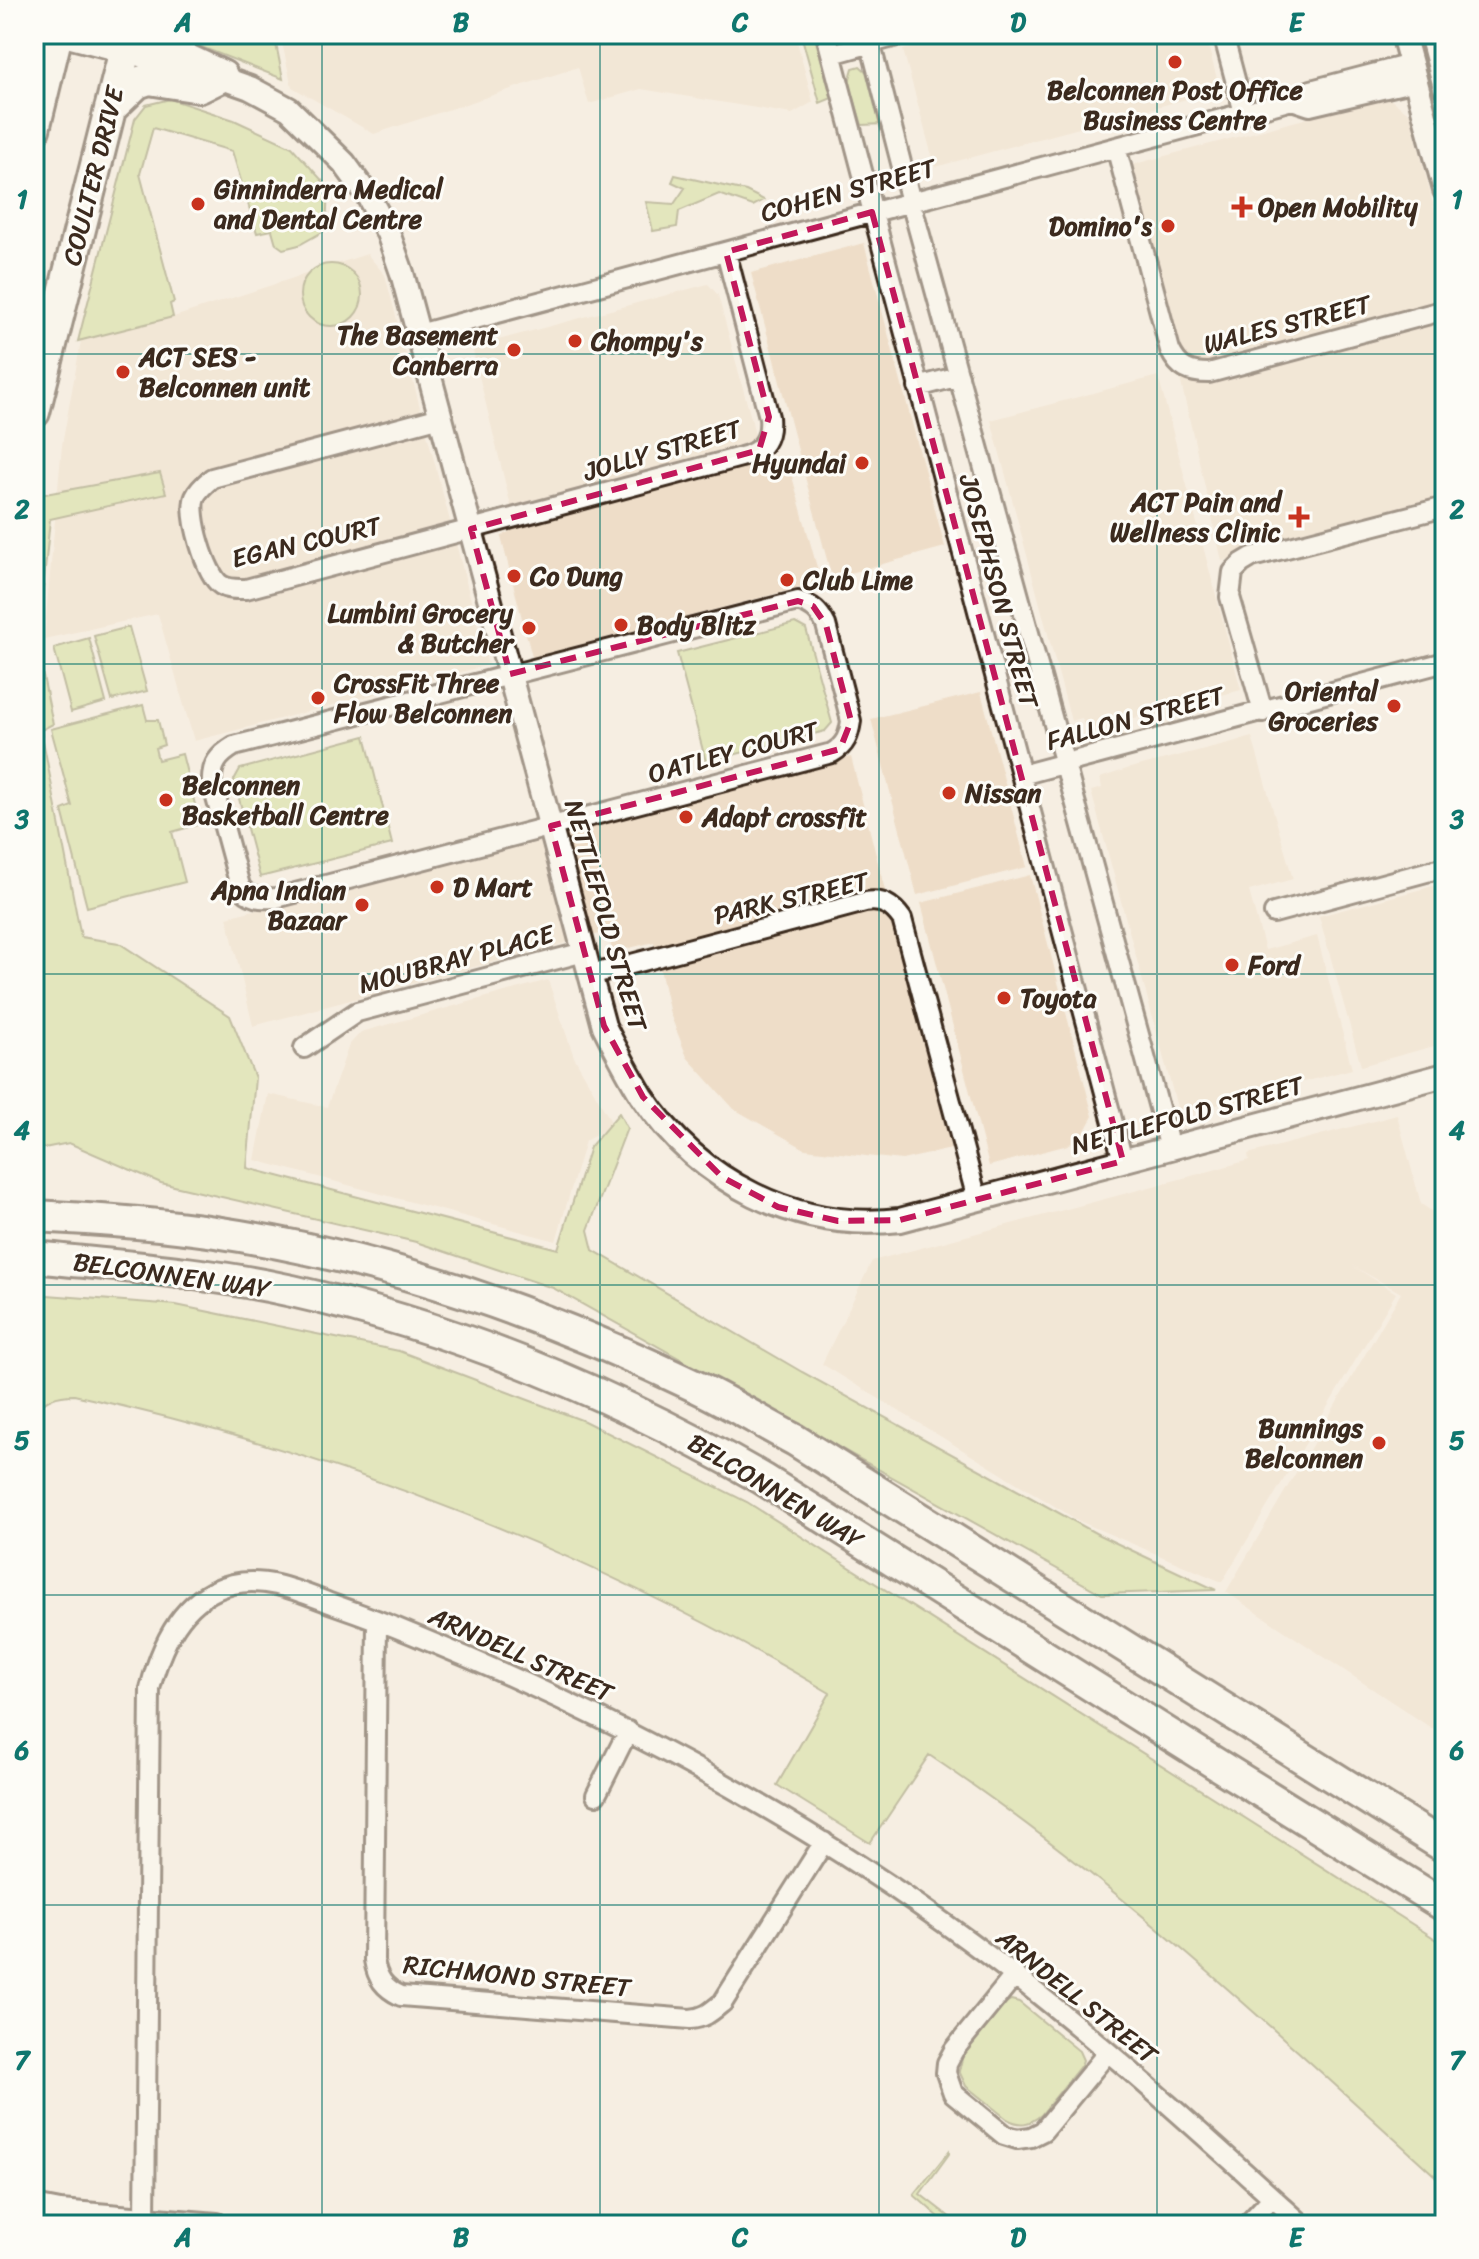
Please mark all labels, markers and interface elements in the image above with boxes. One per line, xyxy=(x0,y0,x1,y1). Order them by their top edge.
text: A xyxy=(173,0,192,45)
text: B xyxy=(453,0,470,45)
text: C xyxy=(731,0,749,45)
text: D xyxy=(1010,0,1026,45)
text: E xyxy=(1289,0,1306,45)
marker: Belconnen Post Office Business Centre xyxy=(1166,53,1184,71)
place label: Belconnen Post Office Business Centre xyxy=(1047,67,1304,143)
street label: COULTER DRIVE xyxy=(49,80,138,270)
street label: COHEN STREET xyxy=(755,144,942,235)
place label: Ginninderra Medical and Dental Centre xyxy=(213,166,445,242)
text: 1 xyxy=(16,176,28,222)
text: 1 xyxy=(1451,176,1463,222)
place label: Open Mobility xyxy=(1258,184,1418,230)
marker: Ginninderra Medical and Dental Centre xyxy=(189,195,207,213)
marker: Open Mobility xyxy=(1233,198,1251,216)
place label: Domino's xyxy=(1049,203,1153,249)
marker: Domino's xyxy=(1159,217,1177,235)
street label: WALES STREET xyxy=(1198,281,1377,367)
place label: The Basement Canberra xyxy=(337,312,499,388)
place label: Chompy's xyxy=(590,318,704,364)
marker: Chompy's xyxy=(566,332,584,350)
place label: ACT SES - Belconnen unit xyxy=(138,334,311,410)
marker: The Basement Canberra xyxy=(505,341,523,359)
marker: ACT SES - Belconnen unit xyxy=(114,363,132,381)
street label: JOLLY STREET xyxy=(577,405,748,495)
place label: Hyundai xyxy=(752,440,848,486)
marker: Hyundai xyxy=(853,454,871,472)
street label: JOSEPHSON STREET xyxy=(945,468,1053,714)
place label: ACT Pain and Wellness Clinic xyxy=(1110,479,1283,555)
text: 2 xyxy=(13,486,30,532)
text: 2 xyxy=(1448,486,1465,532)
street label: EGAN COURT xyxy=(227,502,387,581)
marker: ACT Pain and Wellness Clinic xyxy=(1288,506,1310,528)
place label: Co Dung xyxy=(529,553,623,599)
place label: Club Lime xyxy=(802,557,913,603)
marker: Co Dung xyxy=(505,567,523,585)
marker: Club Lime xyxy=(778,571,796,589)
place label: Lumbini Grocery & Butcher xyxy=(327,590,515,666)
place label: Body Blitz xyxy=(637,602,757,648)
marker: Body Blitz xyxy=(612,616,630,634)
marker: Lumbini Grocery & Butcher xyxy=(520,619,538,637)
place label: CrossFit Three Flow Belconnen xyxy=(333,660,512,736)
place label: Oriental Groceries xyxy=(1268,668,1380,744)
street label: FALLON STREET xyxy=(1041,672,1231,764)
marker: CrossFit Three Flow Belconnen xyxy=(309,689,327,707)
marker: Oriental Groceries xyxy=(1385,697,1403,715)
street label: OATLEY COURT xyxy=(643,707,825,797)
place label: Belconnen Basketball Centre xyxy=(182,762,390,838)
place label: Nissan xyxy=(964,770,1042,816)
marker: Nissan xyxy=(940,784,958,802)
marker: Belconnen Basketball Centre xyxy=(157,791,175,809)
street label: NETTLEFOLD STREET xyxy=(551,794,662,1038)
place label: Adapt crossfit xyxy=(701,794,867,840)
text: 3 xyxy=(14,796,30,842)
text: 3 xyxy=(1449,796,1465,842)
marker: Adapt crossfit xyxy=(677,808,695,826)
street label: PARK STREET xyxy=(709,858,874,938)
place label: D Mart xyxy=(453,864,533,910)
place label: Apna Indian Bazaar xyxy=(210,867,348,943)
marker: D Mart xyxy=(428,878,446,896)
marker: Apna Indian Bazaar xyxy=(353,896,371,914)
street label: MOUBRAY PLACE xyxy=(353,910,560,1007)
place label: Ford xyxy=(1247,942,1302,988)
marker: Ford xyxy=(1223,956,1241,974)
place label: Toyota xyxy=(1020,975,1097,1021)
marker: Toyota xyxy=(995,989,1013,1007)
street label: NETTLEFOLD STREET xyxy=(1066,1061,1310,1168)
text: 4 xyxy=(14,1107,30,1153)
text: 4 xyxy=(1449,1107,1465,1153)
street label: BELCONNEN WAY xyxy=(70,1238,275,1312)
place label: Bunnings Belconnen xyxy=(1245,1405,1364,1481)
text: 5 xyxy=(14,1417,30,1463)
text: 5 xyxy=(1449,1417,1465,1463)
street label: BELCONNEN WAY xyxy=(679,1420,875,1563)
marker: Bunnings Belconnen xyxy=(1370,1434,1388,1452)
street label: ARNDELL STREET xyxy=(420,1592,623,1716)
text: 6 xyxy=(14,1727,30,1773)
text: 6 xyxy=(1449,1727,1465,1773)
street label: ARNDELL STREET xyxy=(985,1915,1170,2077)
street label: RICHMOND STREET xyxy=(401,1941,634,2011)
text: 7 xyxy=(15,2037,32,2083)
text: 7 xyxy=(1450,2037,1467,2083)
text: A xyxy=(173,2214,192,2259)
text: B xyxy=(453,2214,470,2259)
text: C xyxy=(731,2214,749,2259)
text: D xyxy=(1010,2214,1026,2259)
text: E xyxy=(1289,2214,1306,2259)

